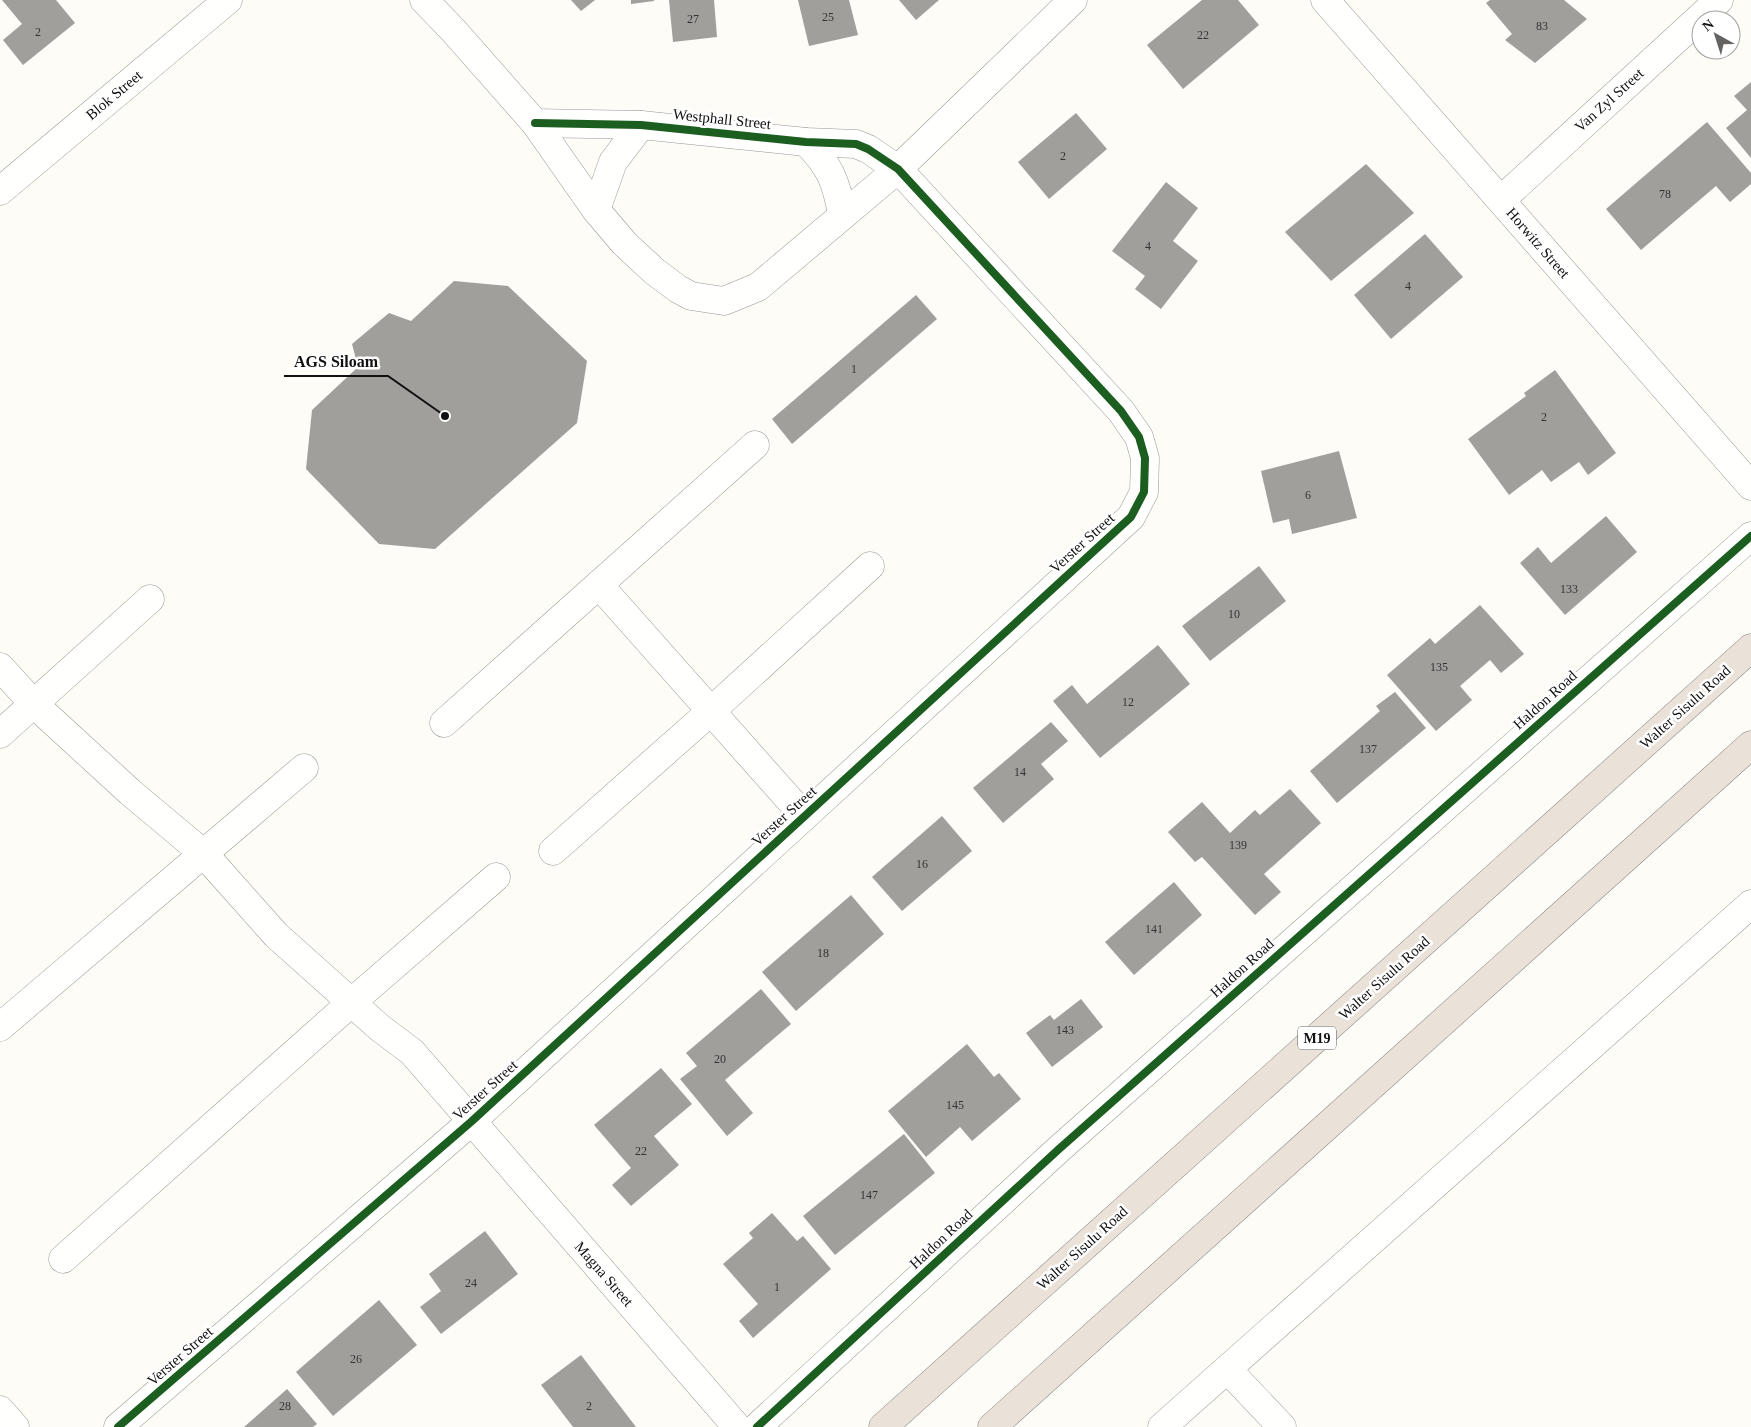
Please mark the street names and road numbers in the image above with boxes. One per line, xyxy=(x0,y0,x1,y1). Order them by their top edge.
street label: Van Zyl Street xyxy=(1571,65,1647,135)
street label: Blok Street xyxy=(83,67,146,123)
street label: Westphall Street xyxy=(672,106,773,132)
street label: Horwitz Street xyxy=(1503,205,1573,282)
street label: Verster Street xyxy=(1046,509,1118,576)
street label: Walter Sisulu Road xyxy=(1636,662,1734,752)
street label: Haldon Road xyxy=(1510,667,1580,733)
street label: Verster Street xyxy=(748,782,820,849)
street label: Walter Sisulu Road xyxy=(1335,933,1433,1023)
street label: Haldon Road xyxy=(1207,935,1277,1001)
road number: M19 xyxy=(1298,1026,1336,1050)
street label: Verster Street xyxy=(449,1056,521,1123)
street label: Walter Sisulu Road xyxy=(1033,1203,1131,1293)
street label: Haldon Road xyxy=(906,1206,976,1272)
street label: Magna Street xyxy=(572,1238,637,1310)
street label: Verster Street xyxy=(144,1323,217,1389)

